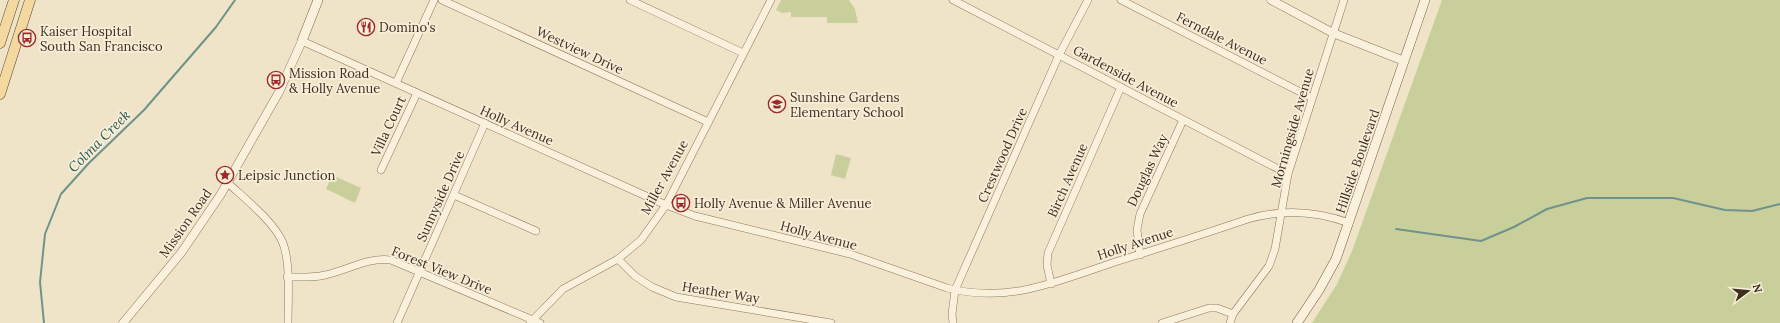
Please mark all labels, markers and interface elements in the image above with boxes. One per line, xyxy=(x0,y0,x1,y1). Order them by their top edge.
street label: Ferndale Avenue xyxy=(1173,8,1270,69)
restaurant icon: Domino's xyxy=(356,17,376,37)
place label: Domino's xyxy=(379,19,436,36)
place label: Kaiser Hospital South San Francisco xyxy=(40,23,163,55)
street label: Westview Drive xyxy=(533,23,626,78)
bus stop icon: Kaiser Hospital South San Francisco xyxy=(17,28,37,48)
street label: Gardenside Avenue xyxy=(1070,41,1181,111)
place label: Mission Road & Holly Avenue xyxy=(289,65,380,97)
street label: Morningside Avenue xyxy=(1267,66,1318,190)
bus stop icon: Mission Road & Holly Avenue xyxy=(266,70,286,90)
place label: Sunshine Gardens Elementary School xyxy=(790,89,904,121)
street label: Villa Court xyxy=(367,93,410,160)
school or university icon: Sunshine Gardens Elementary School xyxy=(767,94,787,114)
street label: Holly Avenue xyxy=(477,102,556,149)
street label: Crestwood Drive xyxy=(974,105,1031,205)
water label: Colma Creek xyxy=(64,106,134,176)
street label: Hillside Boulevard xyxy=(1332,107,1383,216)
street label: Douglas Way xyxy=(1123,131,1172,209)
street label: Miller Avenue xyxy=(637,137,692,218)
street label: Birch Avenue xyxy=(1044,140,1091,220)
street label: Sunnyside Drive xyxy=(413,148,468,244)
place icon: Leipsic Junction xyxy=(215,165,235,185)
place label: Leipsic Junction xyxy=(238,167,336,184)
street label: Mission Road xyxy=(155,185,216,261)
bus stop icon: Holly Avenue & Miller Avenue xyxy=(671,193,691,213)
place label: Holly Avenue & Miller Avenue xyxy=(694,195,872,212)
street label: Holly Avenue xyxy=(779,217,859,254)
street label: Holly Avenue xyxy=(1095,223,1175,264)
street label: Forest View Drive xyxy=(389,243,495,298)
north arrow xyxy=(1728,271,1768,311)
street label: Heather Way xyxy=(681,278,761,307)
text: N xyxy=(1750,282,1766,295)

